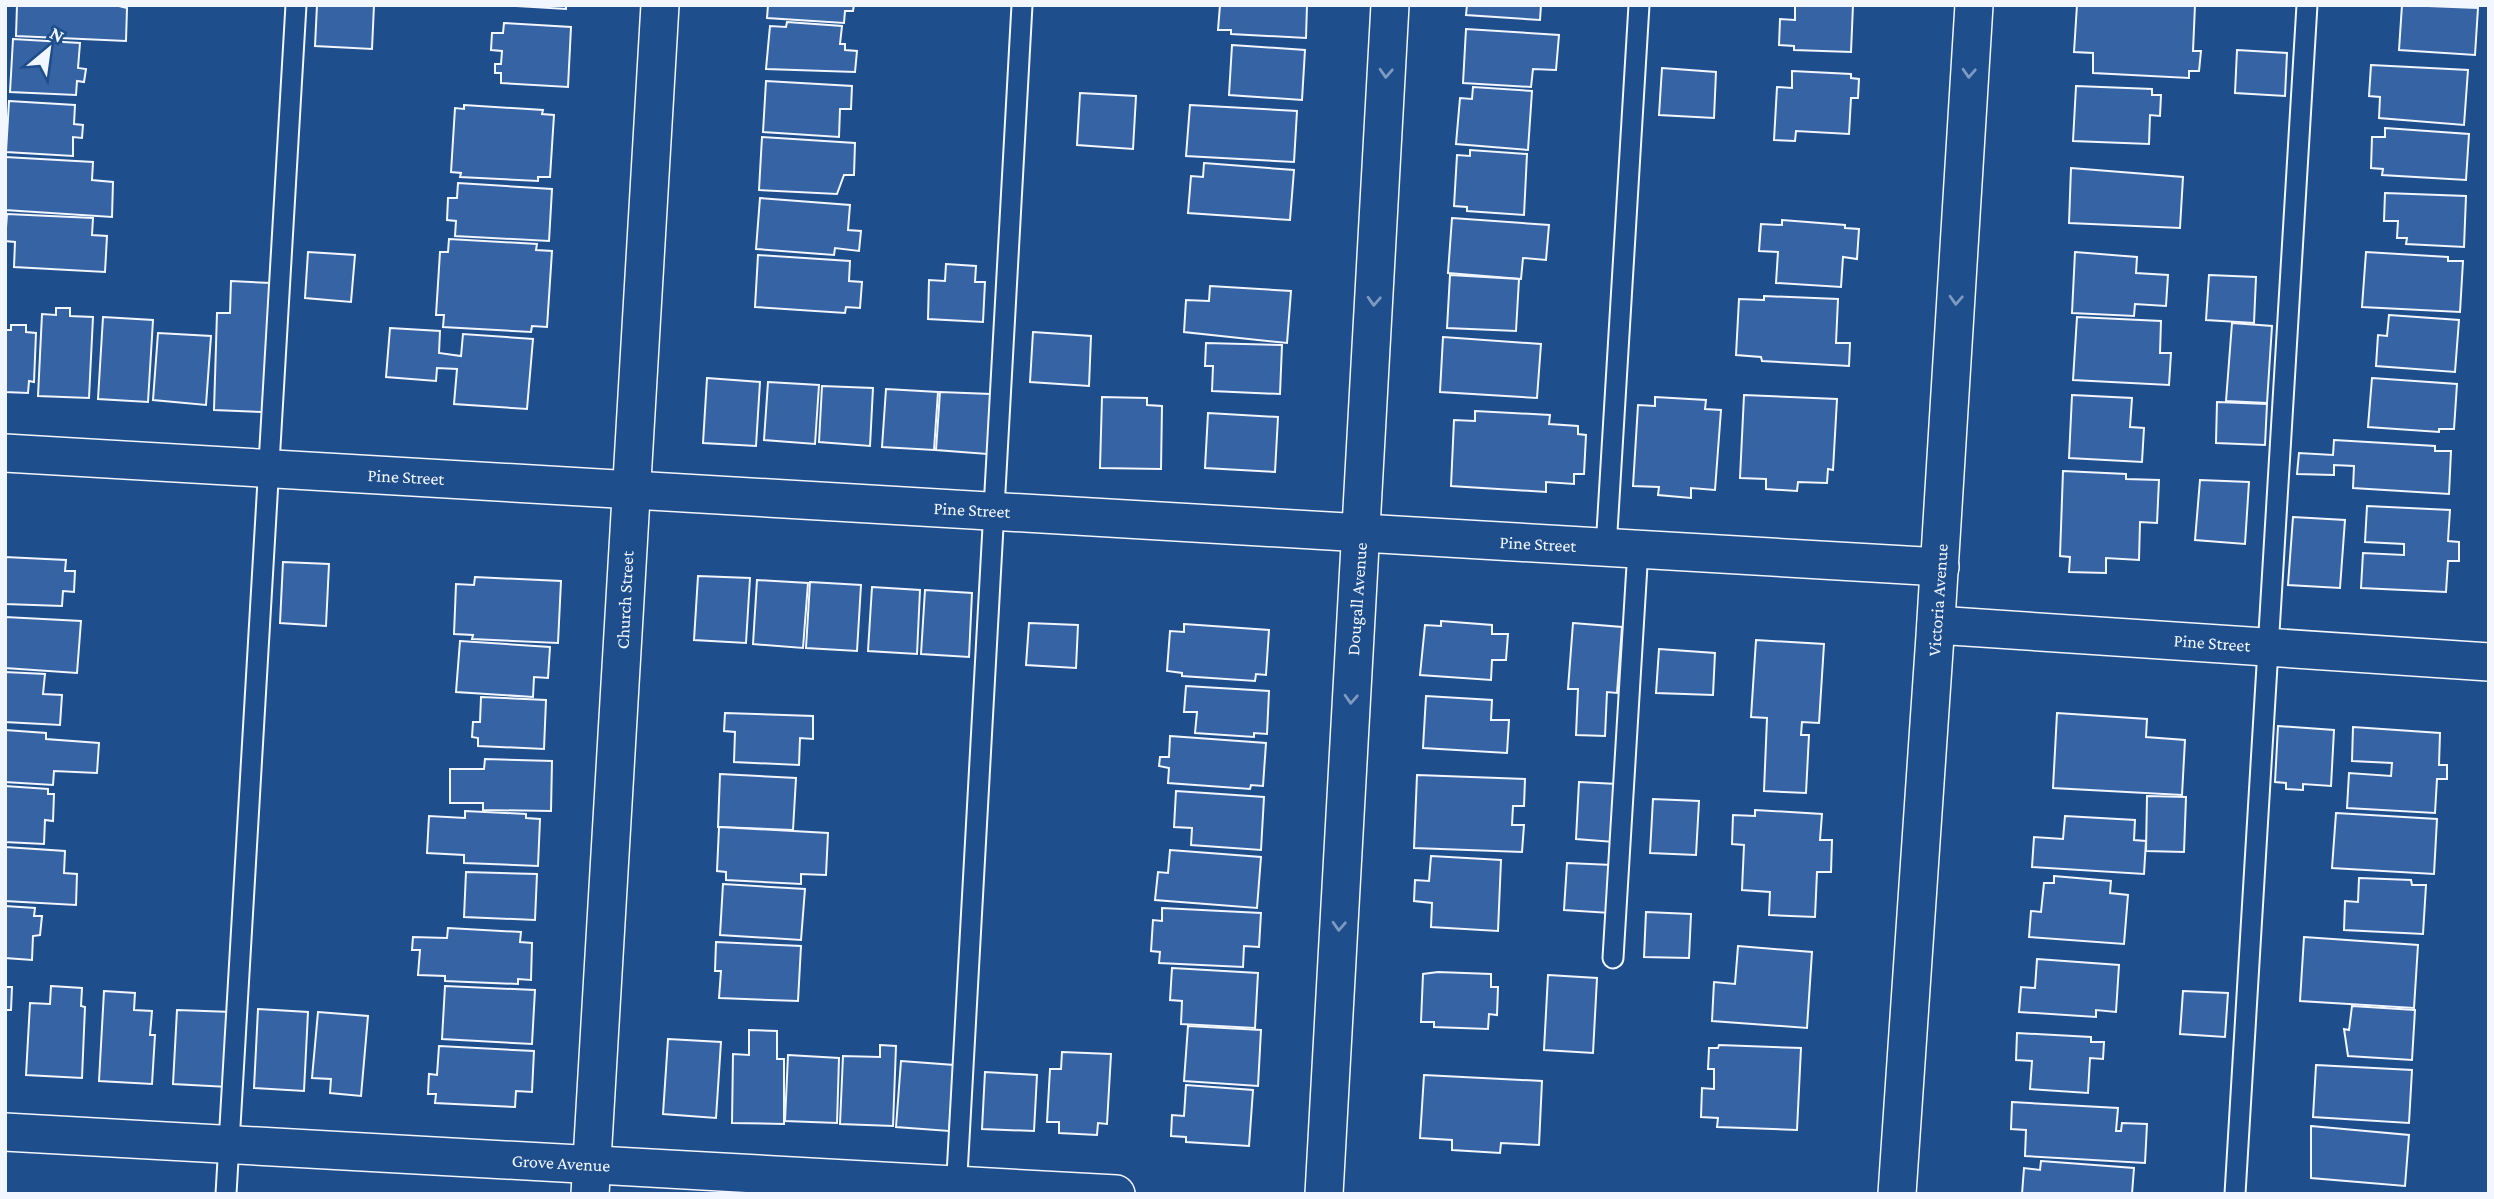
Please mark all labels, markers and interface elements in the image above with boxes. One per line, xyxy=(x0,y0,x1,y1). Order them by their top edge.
north arrow xyxy=(14,14,84,84)
text: N xyxy=(46,22,68,47)
one-way arrow xyxy=(1379,68,1394,79)
one-way arrow xyxy=(1962,68,1977,79)
one-way arrow xyxy=(1366,295,1381,306)
one-way arrow xyxy=(1949,295,1964,306)
street label: Pine Street xyxy=(367,465,446,489)
street label: Pine Street xyxy=(933,498,1012,522)
street label: Pine Street xyxy=(1499,532,1578,556)
street label: Dougall Avenue xyxy=(1343,542,1371,656)
street label: Victoria Avenue xyxy=(1924,543,1952,657)
street label: Church Street xyxy=(612,549,638,650)
street label: Pine Street xyxy=(2173,630,2252,656)
one-way arrow xyxy=(1344,694,1359,705)
one-way arrow xyxy=(1331,921,1346,932)
street label: Grove Avenue xyxy=(511,1150,611,1176)

